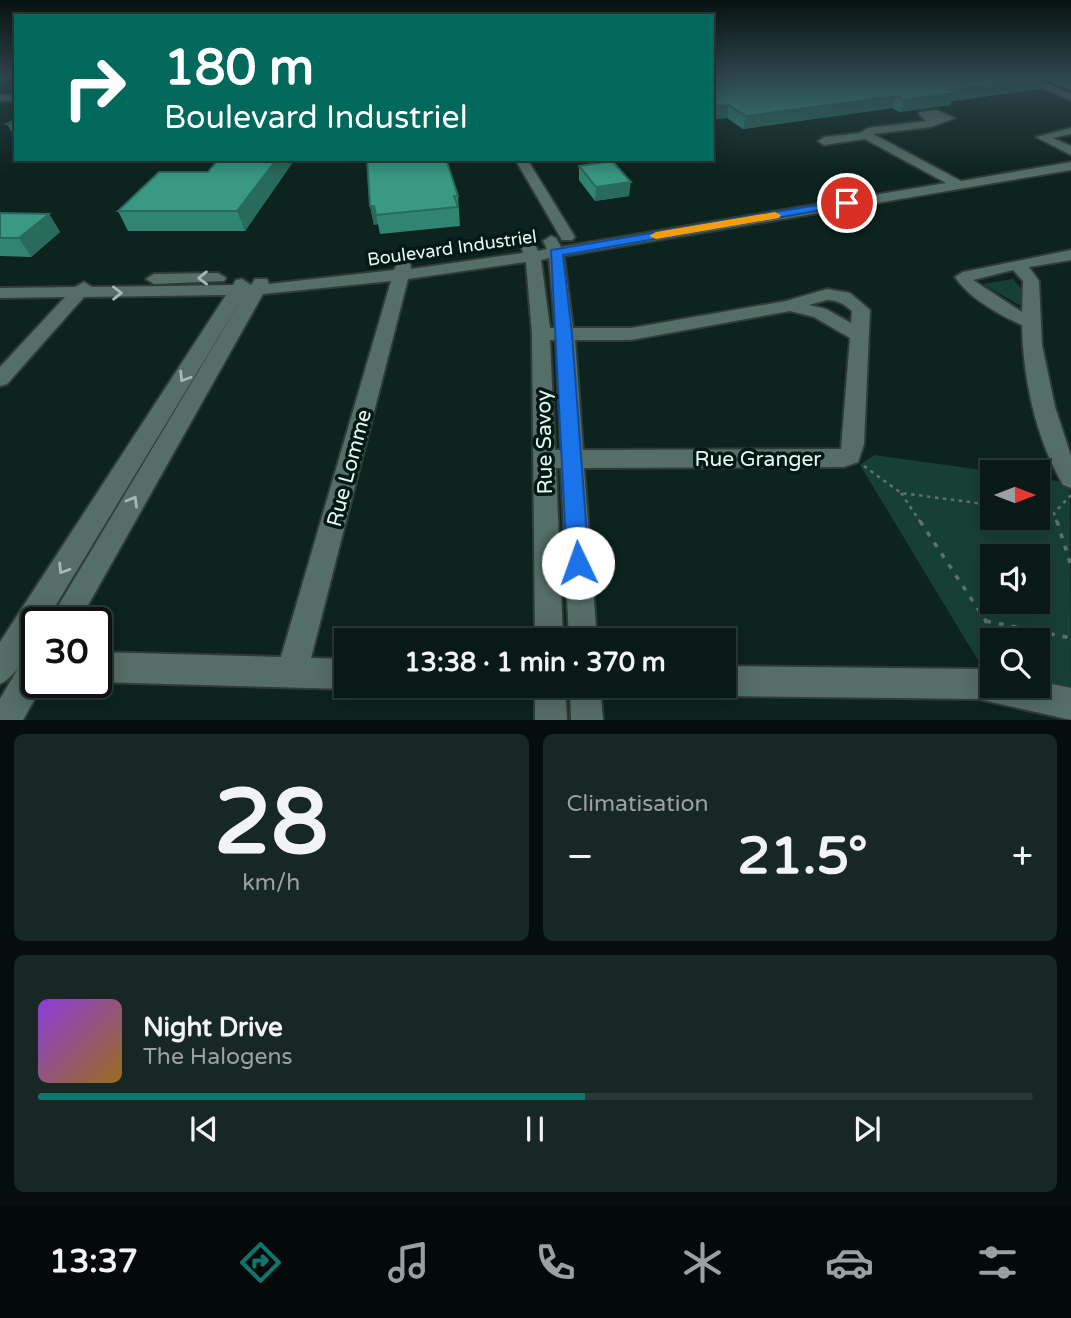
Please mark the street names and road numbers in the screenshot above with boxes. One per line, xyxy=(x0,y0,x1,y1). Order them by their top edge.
street label: Boulevard Industriel xyxy=(366,225,538,271)
street label: Rue Savoy xyxy=(531,390,558,494)
street label: Rue Lomme xyxy=(322,407,377,530)
street label: Rue Granger xyxy=(695,447,821,472)

